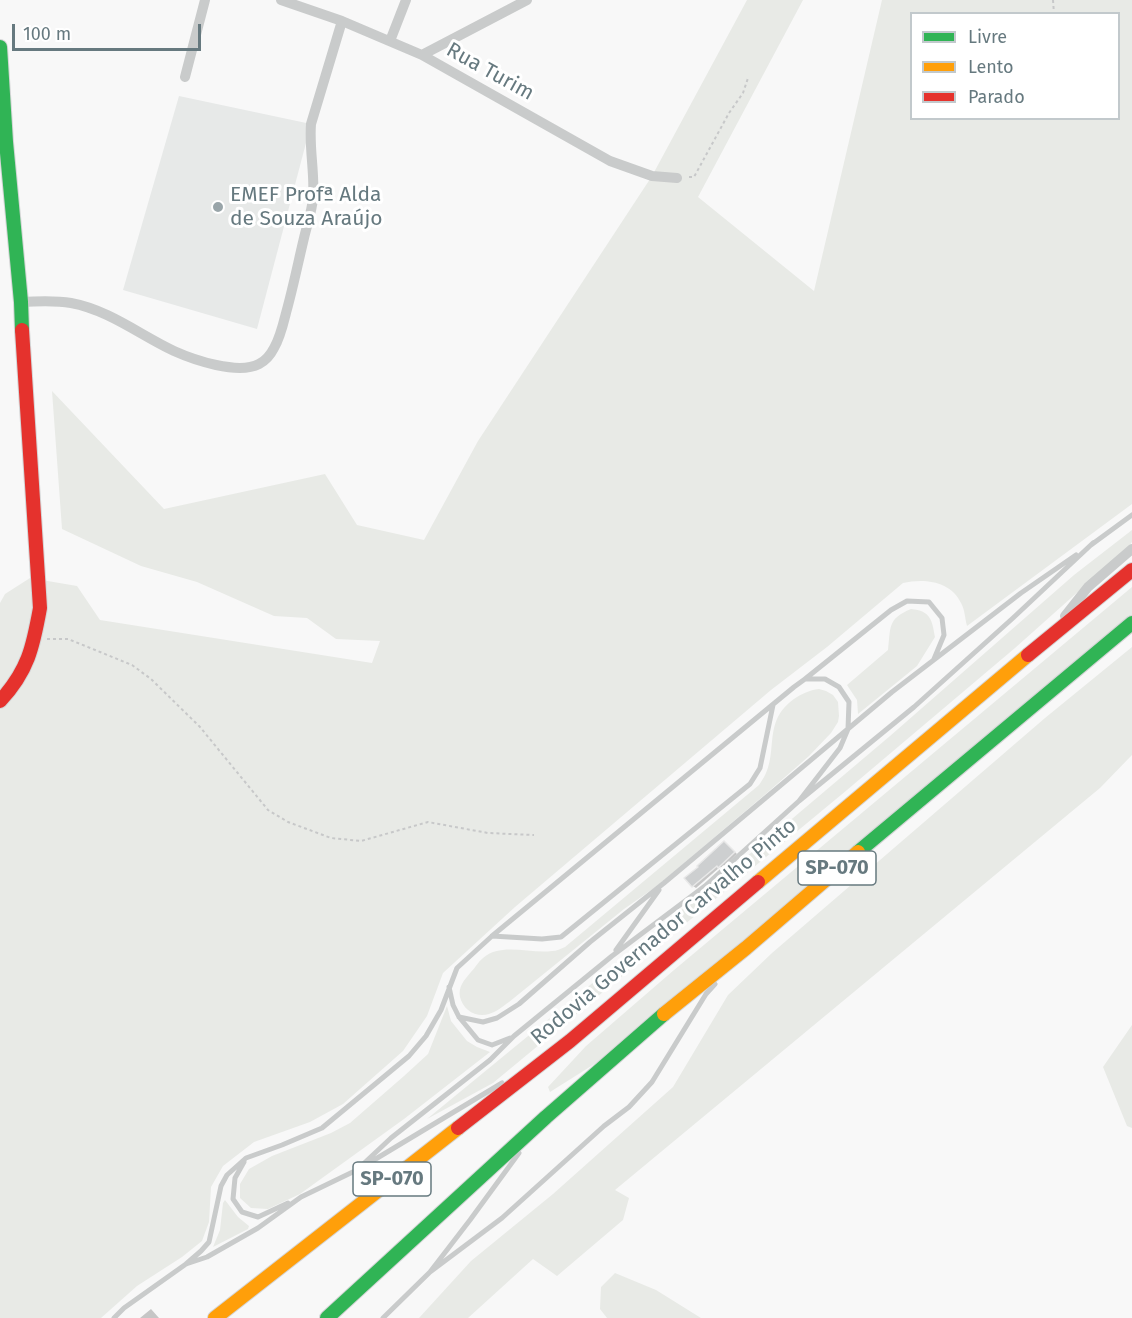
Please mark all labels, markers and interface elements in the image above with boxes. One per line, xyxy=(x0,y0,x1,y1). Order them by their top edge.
scale bar xyxy=(15,12,204,50)
legend xyxy=(910,12,1120,120)
text: 100 m xyxy=(23,23,71,45)
text: Livre xyxy=(968,26,1007,48)
street label: Rua Turim xyxy=(442,38,538,106)
text: Lento xyxy=(968,56,1014,78)
text: Parado xyxy=(968,86,1025,108)
place label: EMEF Profª Alda de Souza Araújo xyxy=(230,182,383,232)
marker: EMEF Profª Alda de Souza Araújo xyxy=(211,200,225,214)
street label: Rodovia Governador Carvalho Pinto xyxy=(526,814,802,1050)
road number: SP-070 xyxy=(798,851,876,885)
road number: SP-070 xyxy=(353,1162,431,1196)

